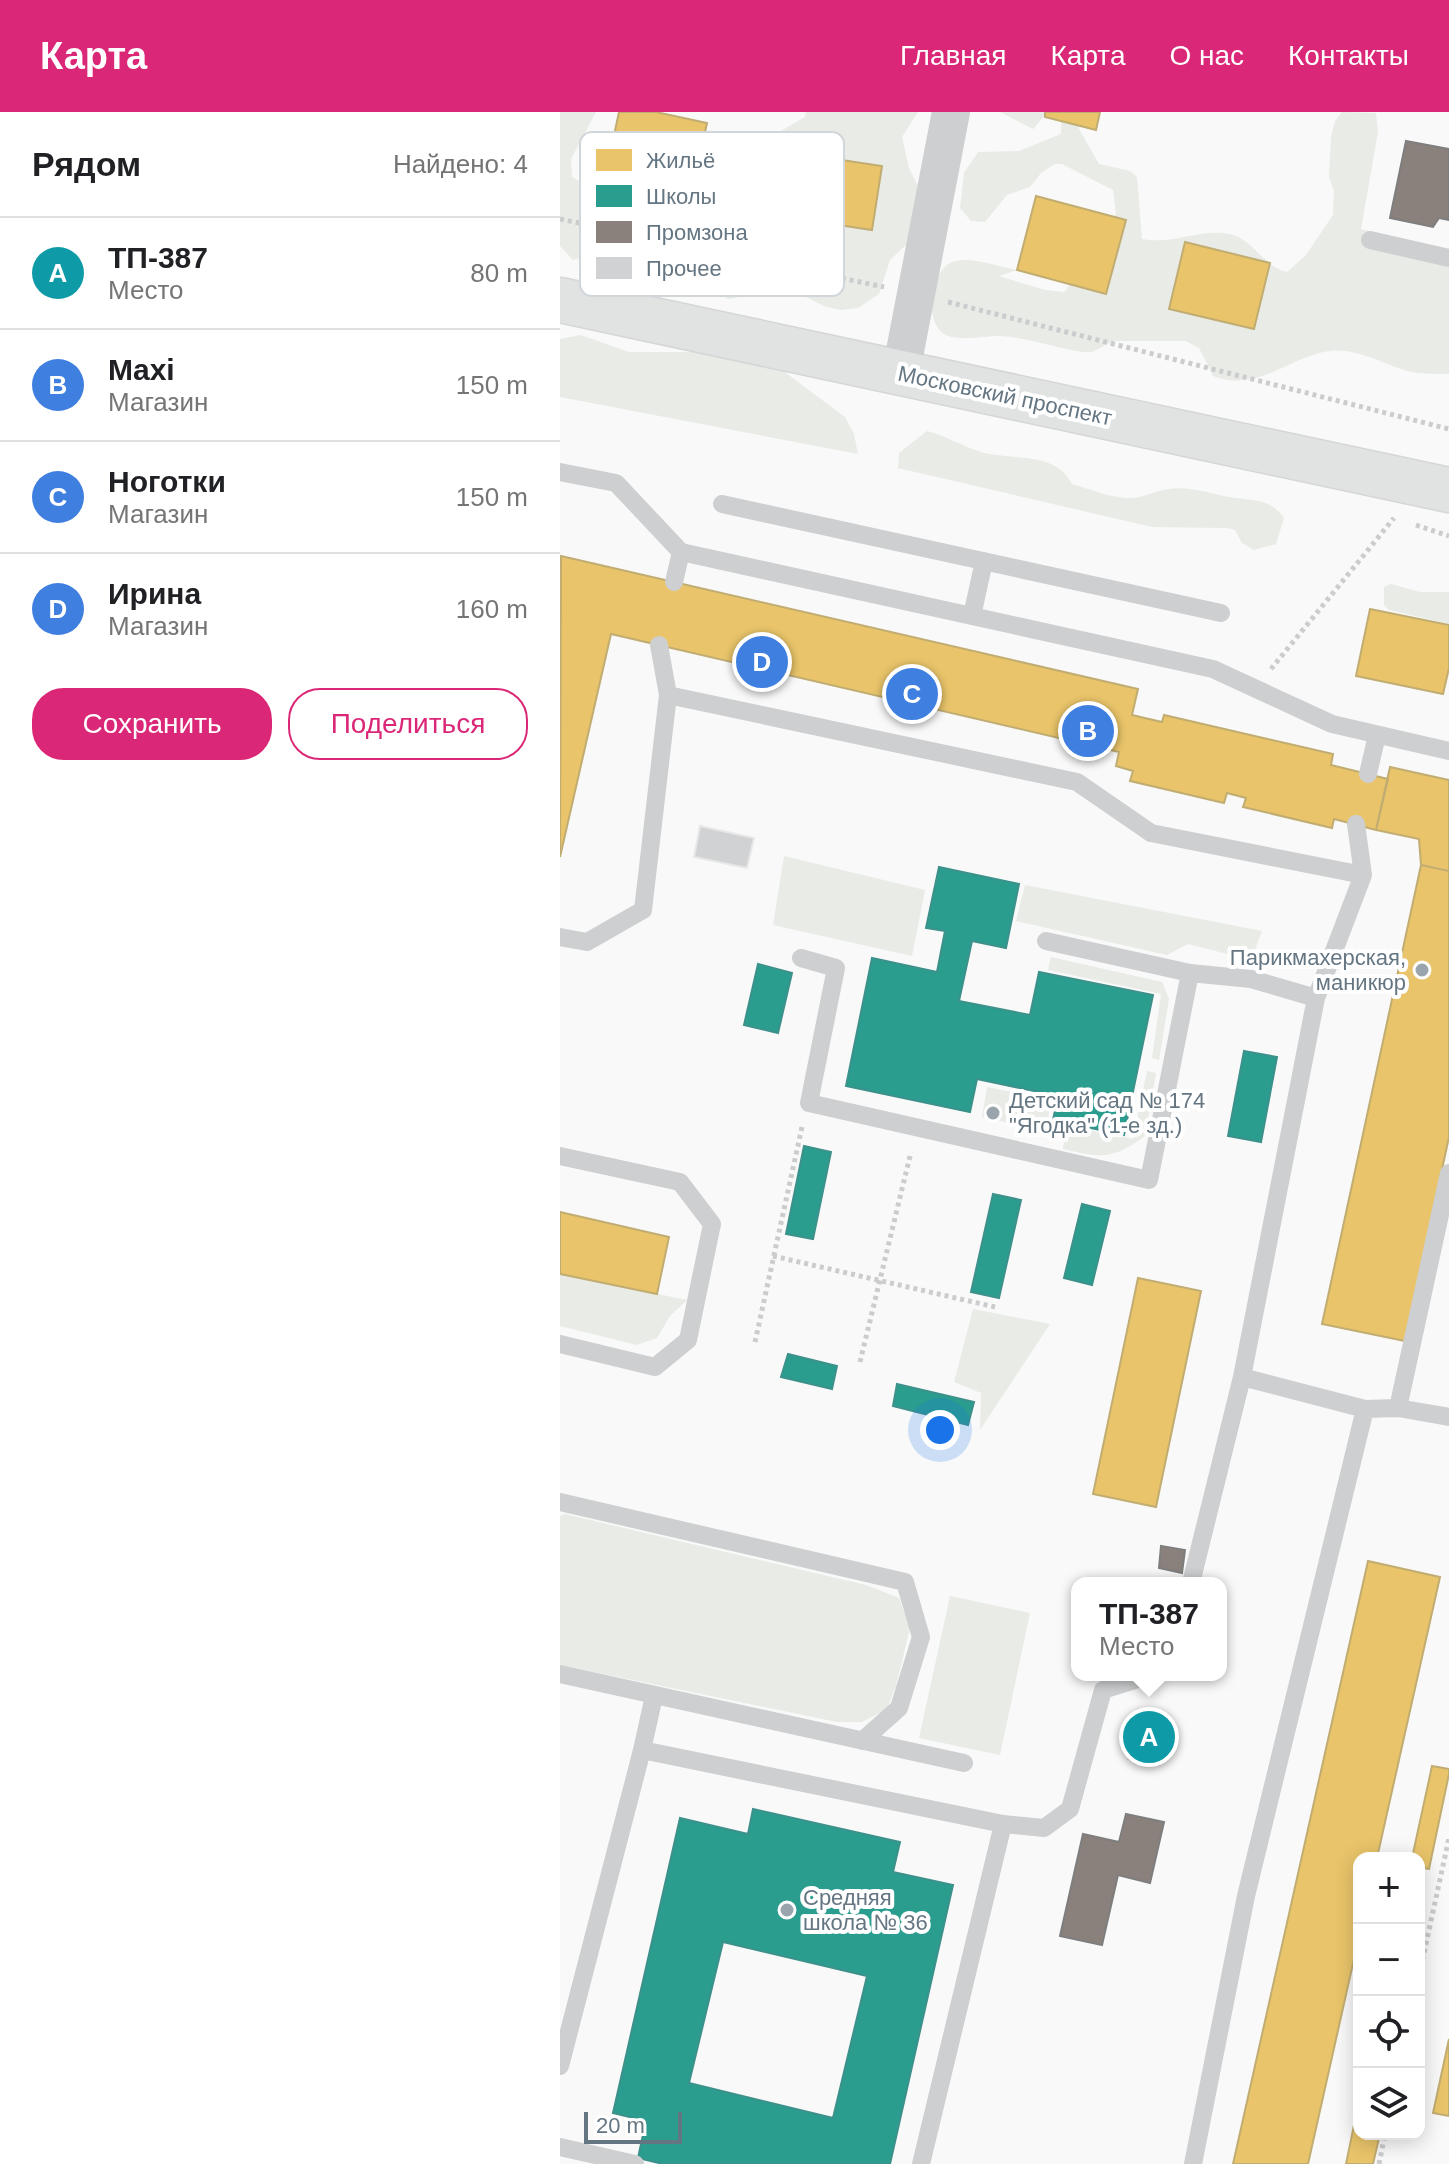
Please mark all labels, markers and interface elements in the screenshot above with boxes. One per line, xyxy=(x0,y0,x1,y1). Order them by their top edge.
text: Карта xyxy=(40,35,147,77)
text: Главная xyxy=(900,40,1007,71)
text: Карта xyxy=(1051,40,1125,71)
text: О нас xyxy=(1169,40,1244,71)
text: Контакты xyxy=(1288,40,1409,71)
legend xyxy=(580,132,844,296)
text: Рядом xyxy=(32,145,141,183)
text: Жильё xyxy=(646,148,715,173)
text: Найдено: 4 xyxy=(393,149,528,179)
text: Школы xyxy=(646,184,716,209)
text: Промзона xyxy=(646,220,748,245)
text: ТП-387 xyxy=(108,241,208,274)
text: Прочее xyxy=(646,256,722,281)
text: A xyxy=(49,258,67,288)
text: 80 m xyxy=(470,258,528,288)
text: Место xyxy=(108,275,184,305)
text: Maxi xyxy=(108,353,175,386)
street label: Московский проспект xyxy=(896,361,1114,430)
text: B xyxy=(49,370,67,400)
text: 150 m xyxy=(456,370,528,400)
text: Магазин xyxy=(108,387,208,417)
text: Ноготки xyxy=(108,465,226,498)
text: C xyxy=(49,482,67,512)
text: 150 m xyxy=(456,482,528,512)
text: Магазин xyxy=(108,499,208,529)
text: Ирина xyxy=(108,577,201,610)
text: D xyxy=(49,594,67,624)
text: 160 m xyxy=(456,594,528,624)
text: Магазин xyxy=(108,611,208,641)
pin: D xyxy=(736,632,788,692)
pin: C xyxy=(886,664,938,724)
button: Сохранить xyxy=(32,688,272,760)
button: Поделиться xyxy=(288,688,528,760)
pin: B xyxy=(1062,701,1114,761)
place label: Парикмахерская, маникюр xyxy=(1230,945,1406,995)
marker: Парикмахерская, маникюр xyxy=(1413,961,1431,979)
place label: Детский сад № 174 "Ягодка" (1-е зд.) xyxy=(1009,1088,1205,1138)
marker: Детский сад № 174 "Ягодка" (1-е зд.) xyxy=(984,1104,1002,1122)
your location xyxy=(920,1410,960,1450)
popup xyxy=(1071,1577,1227,1681)
text: ТП-387 xyxy=(1099,1597,1199,1630)
text: Место xyxy=(1099,1631,1175,1661)
pin: A xyxy=(1123,1707,1175,1767)
map controls xyxy=(1353,1852,1425,2140)
button: + xyxy=(1353,1852,1425,1924)
place label: Средняя школа № 36 xyxy=(803,1885,928,1935)
marker: Средняя школа № 36 xyxy=(778,1901,796,1919)
button: − xyxy=(1353,1924,1425,1996)
button: locate xyxy=(1353,1996,1425,2068)
button: layers xyxy=(1353,2068,1425,2140)
scale bar xyxy=(584,2108,682,2144)
text: 20 m xyxy=(596,2113,645,2138)

